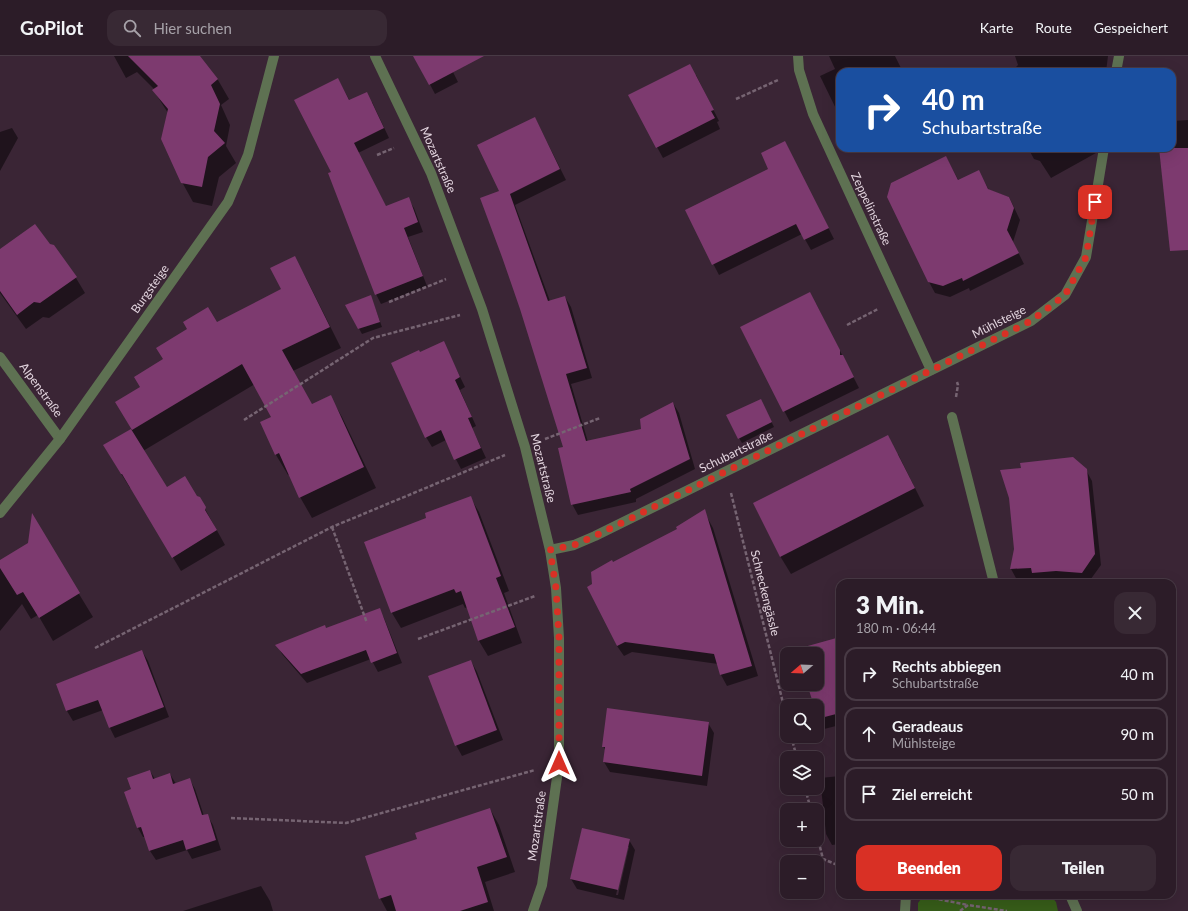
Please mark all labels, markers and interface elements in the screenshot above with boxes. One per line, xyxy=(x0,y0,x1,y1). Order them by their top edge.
search box xyxy=(107,10,387,46)
text: GoPilot xyxy=(20,16,83,39)
icon: search xyxy=(121,17,143,39)
text: Hier suchen xyxy=(153,19,232,37)
text: Karte xyxy=(980,19,1013,36)
text: Route xyxy=(1035,19,1072,36)
text: Gespeichert xyxy=(1094,19,1168,36)
text: 40 m xyxy=(922,82,985,116)
icon: right xyxy=(856,84,908,136)
text: Schubartstraße xyxy=(922,116,1042,138)
street label: Mozartstraße xyxy=(417,124,460,195)
street label: Zeppelinstraße xyxy=(848,170,895,248)
pin xyxy=(1078,185,1112,219)
icon: arrive xyxy=(1084,191,1106,213)
street label: Burgsteige xyxy=(127,261,172,316)
street label: Mühlsteige xyxy=(969,302,1028,341)
street label: Alpenstraße xyxy=(17,360,66,420)
street label: Schubartstraße xyxy=(697,427,775,476)
street label: Mozartstraße xyxy=(528,432,559,504)
street label: Schneckengässle xyxy=(748,548,783,637)
text: 3 Min. xyxy=(856,590,924,619)
button: close xyxy=(1114,592,1156,634)
text: 180 m · 06:44 xyxy=(856,620,936,636)
north arrow xyxy=(780,647,824,691)
map controls xyxy=(780,647,824,899)
text: Rechts abbiegen xyxy=(892,657,1001,675)
icon: right xyxy=(858,663,880,685)
text: 40 m xyxy=(1120,665,1154,683)
text: Schubartstraße xyxy=(892,675,979,691)
button: search xyxy=(780,699,824,743)
text: Geradeaus xyxy=(892,717,963,735)
icon: ahead xyxy=(858,723,880,745)
text: 90 m xyxy=(1120,725,1154,743)
text: Mühlsteige xyxy=(892,735,955,751)
position arrow xyxy=(538,742,580,784)
button: layers xyxy=(780,751,824,795)
icon: arrive xyxy=(858,783,880,805)
text: Ziel erreicht xyxy=(892,785,972,803)
text: 50 m xyxy=(1120,785,1154,803)
street label: Mozartstraße xyxy=(524,790,549,862)
button: + xyxy=(780,803,824,847)
button: Beenden xyxy=(856,845,1002,891)
button: Teilen xyxy=(1010,845,1156,891)
button: − xyxy=(780,855,824,899)

